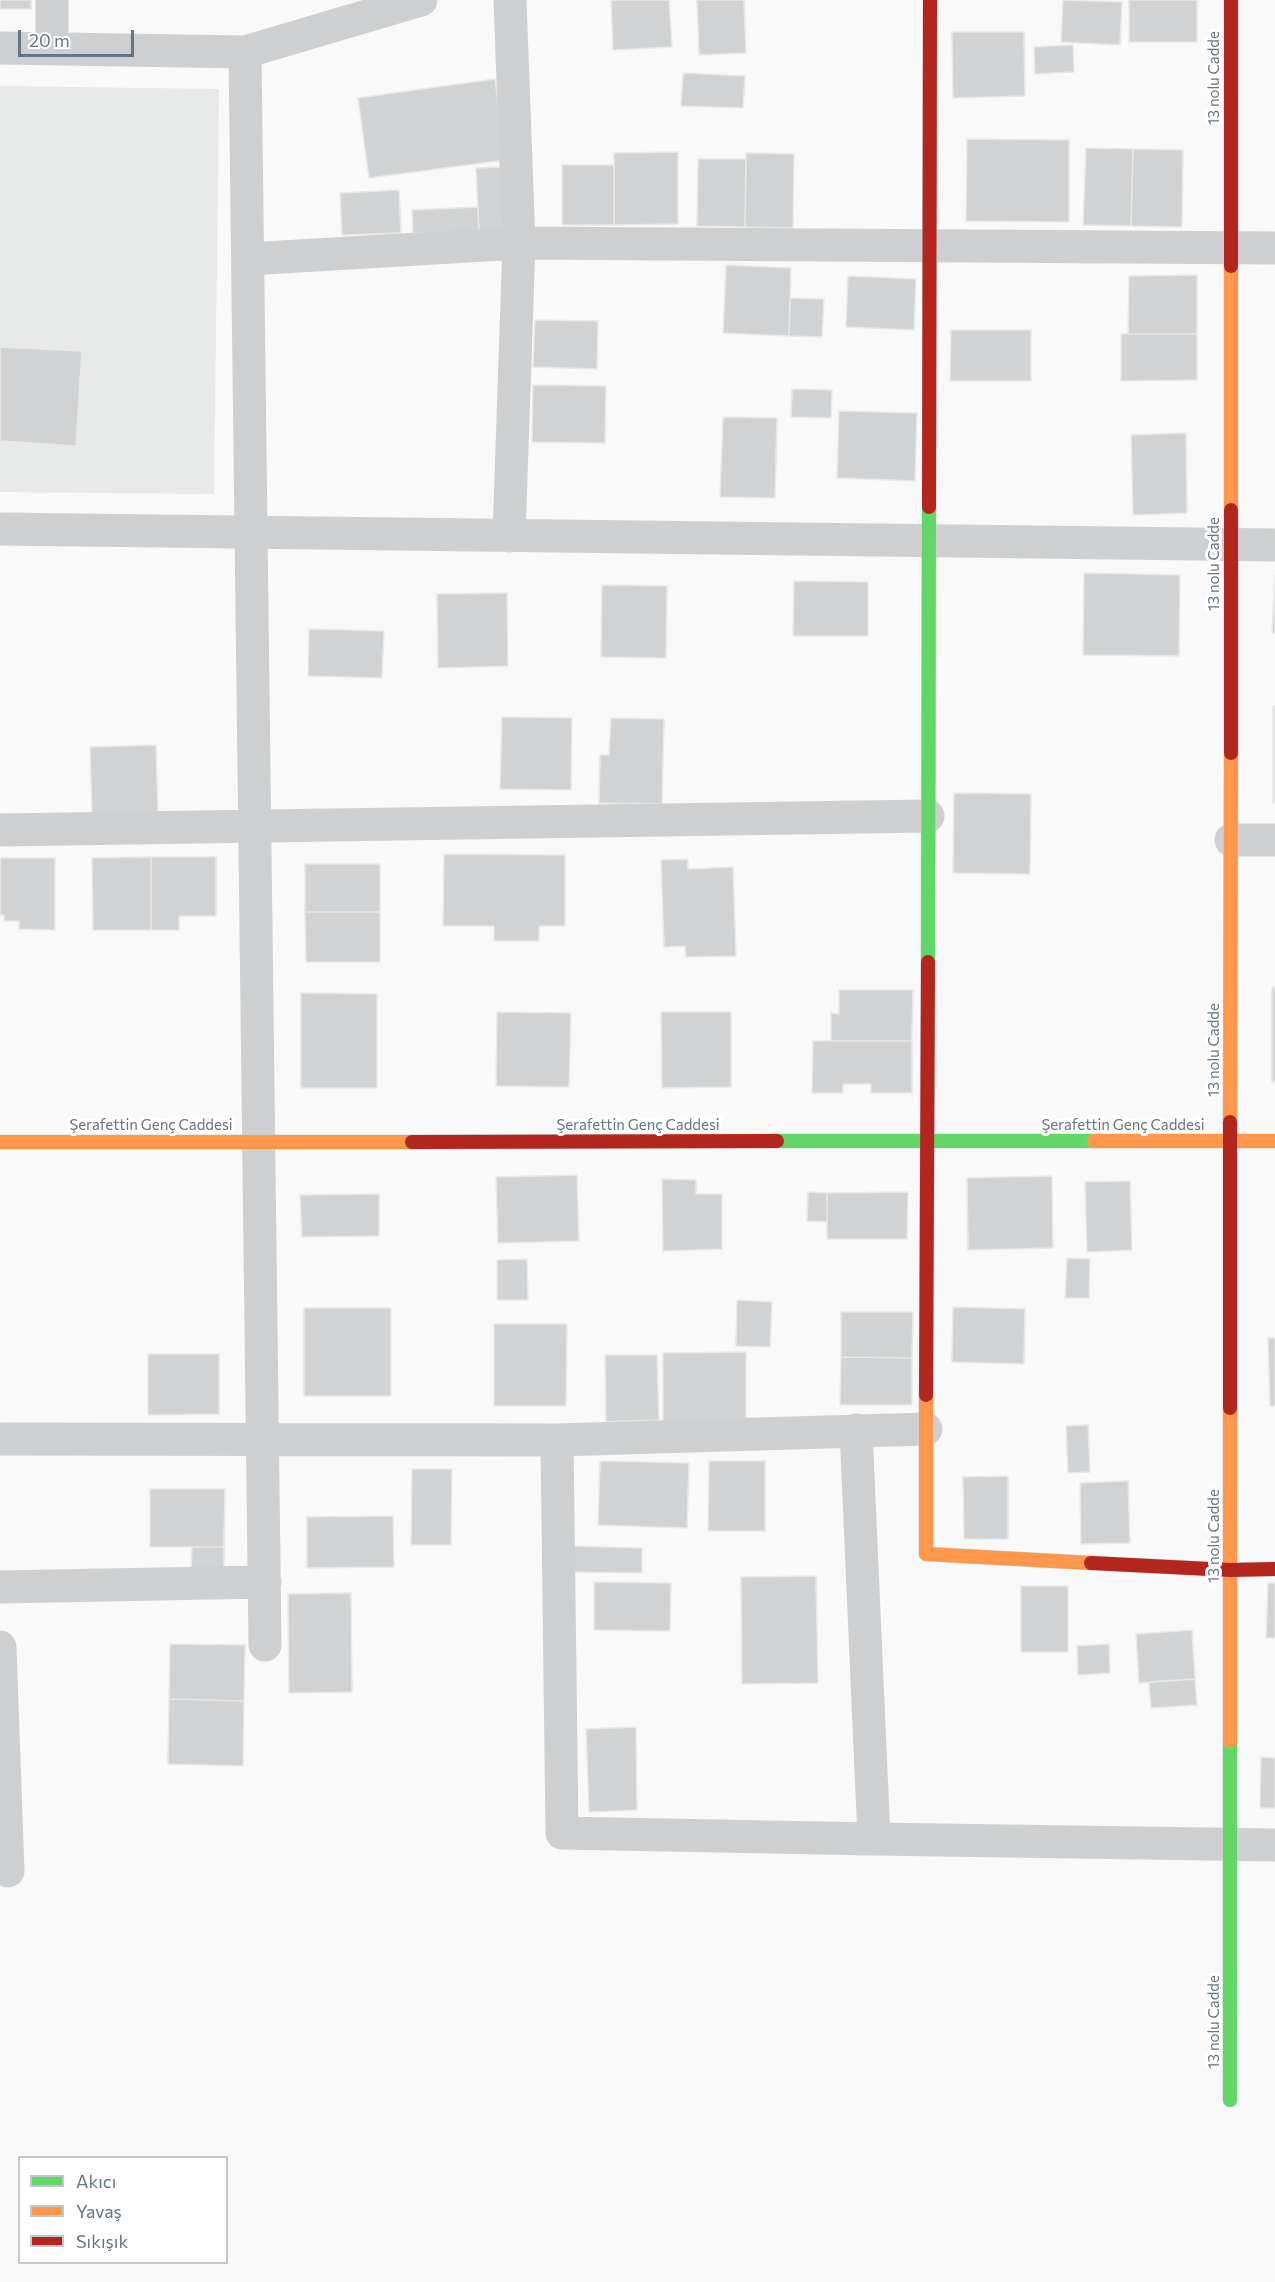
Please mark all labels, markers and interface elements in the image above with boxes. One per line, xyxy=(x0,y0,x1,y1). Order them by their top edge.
scale bar xyxy=(21,18,136,56)
text: 20 m xyxy=(29,29,70,51)
street label: 13 nolu Cadde xyxy=(1205,31,1223,125)
street label: 13 nolu Cadde xyxy=(1205,517,1223,611)
street label: 13 nolu Cadde xyxy=(1205,1003,1223,1097)
street label: Şerafettin Genç Caddesi xyxy=(69,1116,233,1134)
street label: Şerafettin Genç Caddesi xyxy=(556,1116,720,1134)
street label: Şerafettin Genç Caddesi xyxy=(1041,1116,1205,1134)
street label: 13 nolu Cadde xyxy=(1205,1489,1223,1583)
street label: 13 nolu Cadde xyxy=(1205,1975,1223,2069)
legend xyxy=(18,2156,228,2264)
text: Akıcı xyxy=(76,2170,116,2192)
text: Yavaş xyxy=(76,2200,122,2222)
text: Sıkışık xyxy=(76,2230,128,2252)

